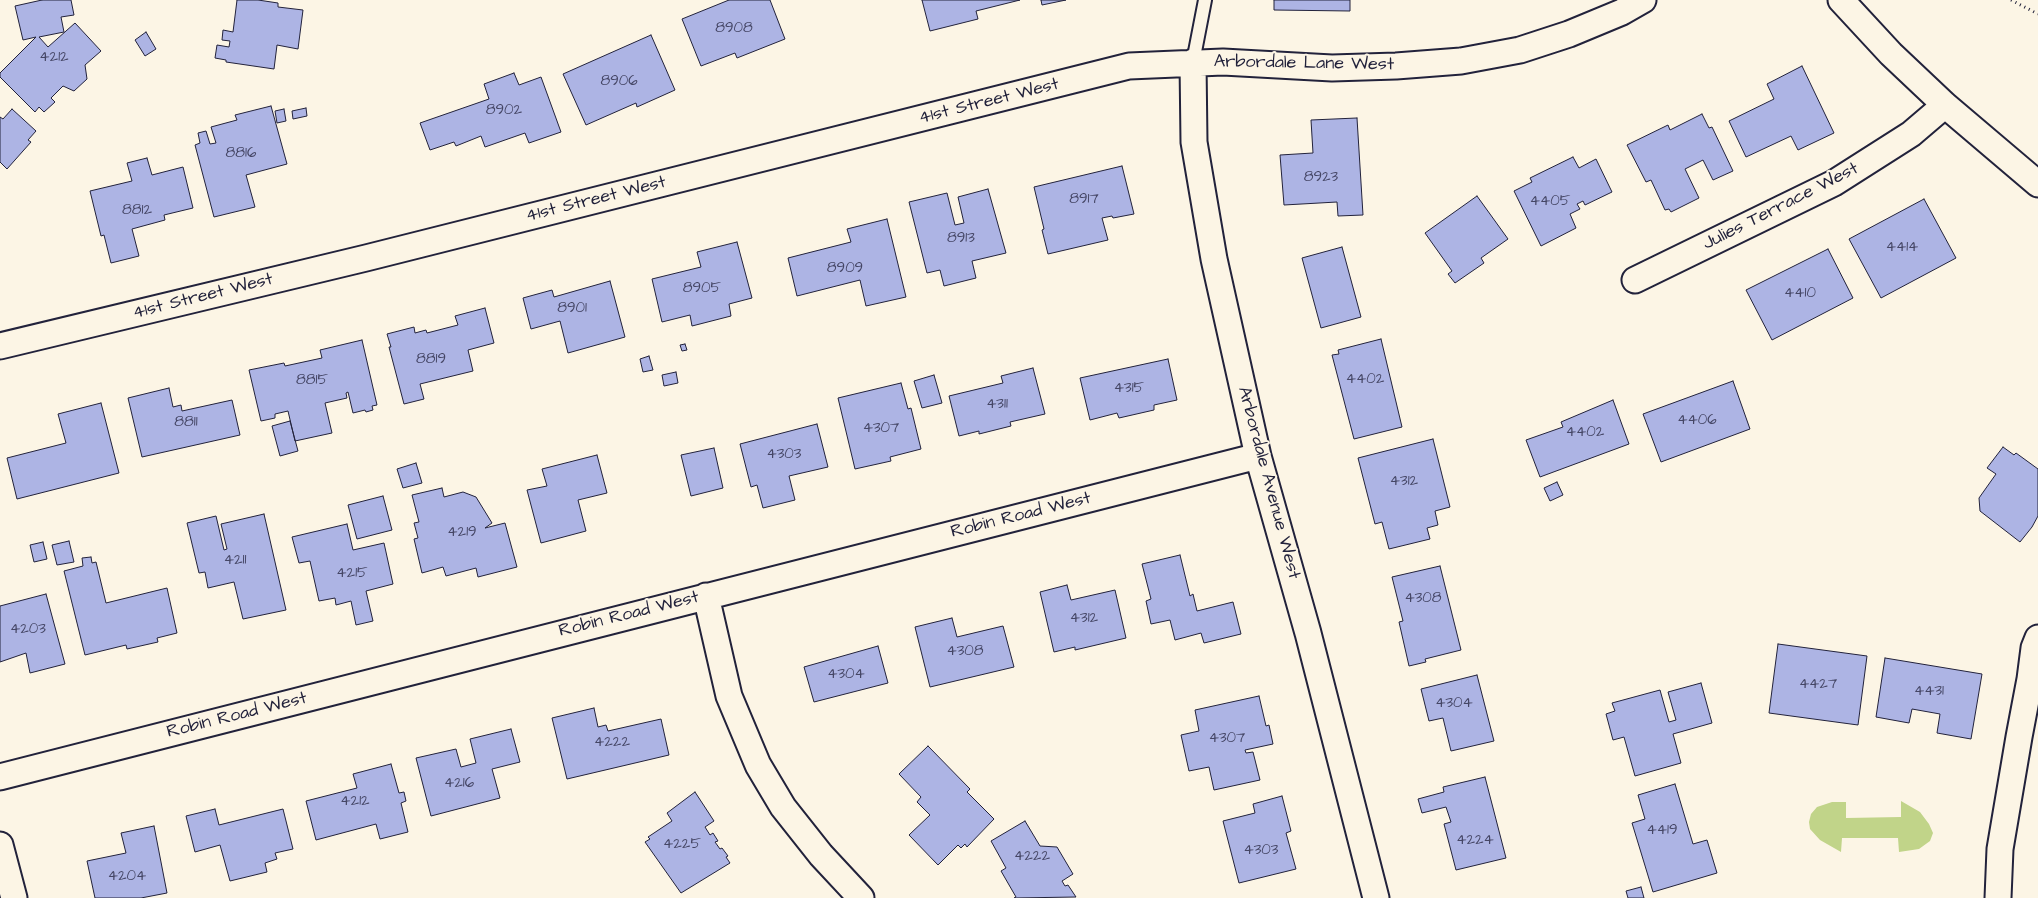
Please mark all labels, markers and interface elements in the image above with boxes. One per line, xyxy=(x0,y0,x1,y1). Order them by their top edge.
house number: 8908 xyxy=(715,20,753,38)
house number: 4212 xyxy=(39,49,69,67)
street label: Arbordale Lane West xyxy=(1214,52,1394,76)
house number: 8906 xyxy=(600,73,638,91)
street label: 41st Street West xyxy=(917,74,1061,130)
house number: 8902 xyxy=(486,102,522,120)
house number: 8816 xyxy=(226,145,256,163)
street label: Julies Terrace West xyxy=(1700,158,1862,256)
house number: 8923 xyxy=(1304,169,1338,187)
street label: 41st Street West xyxy=(524,172,668,228)
house number: 8917 xyxy=(1069,191,1099,209)
house number: 4405 xyxy=(1530,193,1570,211)
house number: 8812 xyxy=(122,202,152,220)
house number: 8913 xyxy=(947,230,975,248)
house number: 4414 xyxy=(1886,239,1918,257)
house number: 8909 xyxy=(827,260,863,278)
street label: 41st Street West xyxy=(131,269,275,325)
house number: 8905 xyxy=(683,280,721,298)
house number: 4410 xyxy=(1784,285,1816,303)
house number: 8901 xyxy=(557,300,587,318)
house number: 8819 xyxy=(416,351,446,369)
house number: 4402 xyxy=(1346,371,1384,389)
house number: 8815 xyxy=(296,372,328,390)
house number: 4315 xyxy=(1114,380,1144,398)
street label: Arbordale Avenue West xyxy=(1232,384,1304,582)
house number: 4311 xyxy=(986,396,1008,414)
house number: 4406 xyxy=(1677,412,1717,430)
house number: 8811 xyxy=(174,414,198,432)
house number: 4307 xyxy=(863,420,899,438)
house number: 4402 xyxy=(1566,424,1604,442)
house number: 4303 xyxy=(767,446,801,464)
house number: 4312 xyxy=(1390,473,1418,491)
street label: Robin Road West xyxy=(949,488,1093,544)
house number: 4219 xyxy=(447,524,477,542)
house number: 4211 xyxy=(224,552,246,570)
house number: 4215 xyxy=(336,565,368,583)
street label: Robin Road West xyxy=(557,587,701,643)
house number: 4308 xyxy=(1404,590,1442,608)
house number: 4312 xyxy=(1070,610,1098,628)
house number: 4203 xyxy=(10,621,46,639)
house number: 4308 xyxy=(946,643,984,661)
house number: 4304 xyxy=(827,666,865,684)
house number: 4427 xyxy=(1799,676,1837,694)
house number: 4431 xyxy=(1914,683,1944,701)
street label: Robin Road West xyxy=(165,688,309,744)
house number: 4304 xyxy=(1435,695,1473,713)
house number: 4307 xyxy=(1209,730,1245,748)
house number: 4222 xyxy=(594,734,630,752)
house number: 4216 xyxy=(444,775,474,793)
house number: 4212 xyxy=(340,793,370,811)
house number: 4419 xyxy=(1647,822,1677,840)
house number: 4224 xyxy=(1456,832,1494,850)
house number: 4225 xyxy=(663,836,701,854)
house number: 4303 xyxy=(1244,842,1278,860)
house number: 4222 xyxy=(1014,848,1050,866)
house number: 4204 xyxy=(108,868,146,886)

